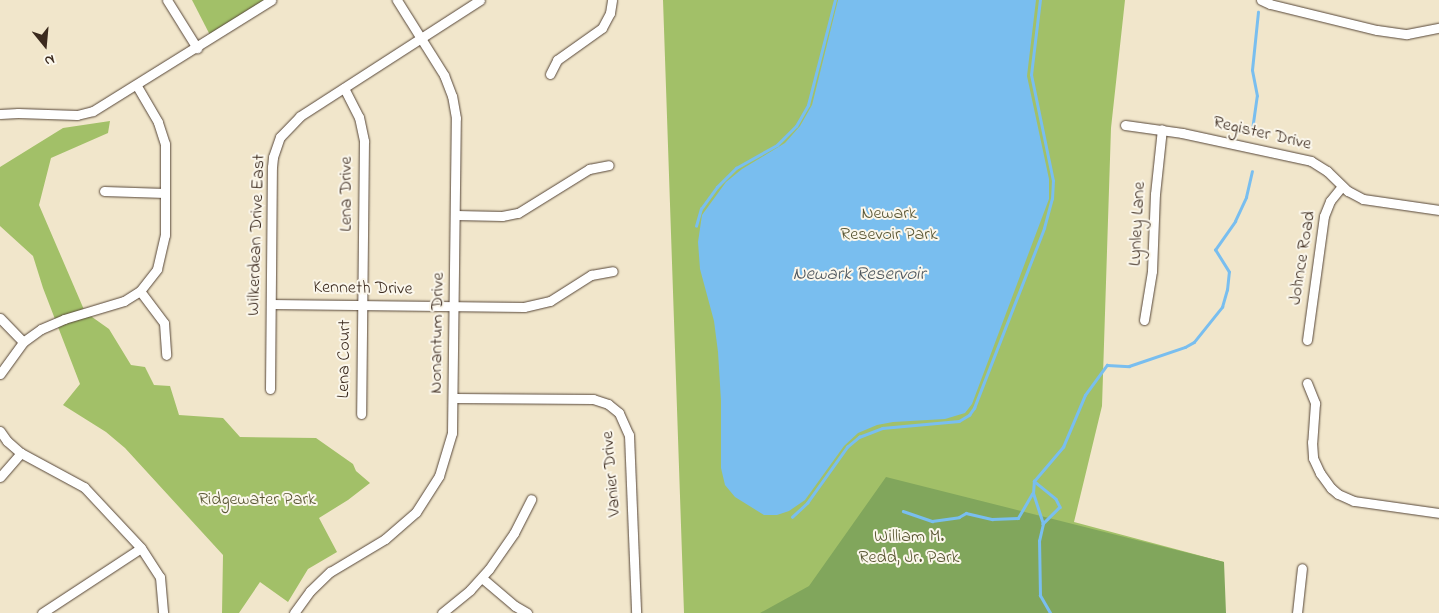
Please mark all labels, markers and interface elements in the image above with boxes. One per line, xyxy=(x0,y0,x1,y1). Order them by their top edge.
north arrow xyxy=(20,20,70,70)
text: N xyxy=(42,48,57,71)
street label: Register Drive xyxy=(1211,112,1313,156)
street label: Wilkerdean Drive East xyxy=(243,154,271,316)
street label: Lena Drive xyxy=(336,156,358,232)
street label: Lynley Lane xyxy=(1125,181,1151,267)
park label: Newark Resevoir Park xyxy=(840,204,938,246)
street label: Johnce Road xyxy=(1285,210,1321,306)
water label: Newark Reservoir xyxy=(793,264,925,286)
street label: Nonantum Drive xyxy=(426,272,450,394)
street label: Kenneth Drive xyxy=(313,277,413,301)
street label: Lena Court xyxy=(334,319,356,399)
street label: Vanier Drive xyxy=(597,430,627,518)
park label: Ridgewater Park xyxy=(198,489,316,511)
park label: William M. Redd, Jr. Park xyxy=(859,527,959,570)

